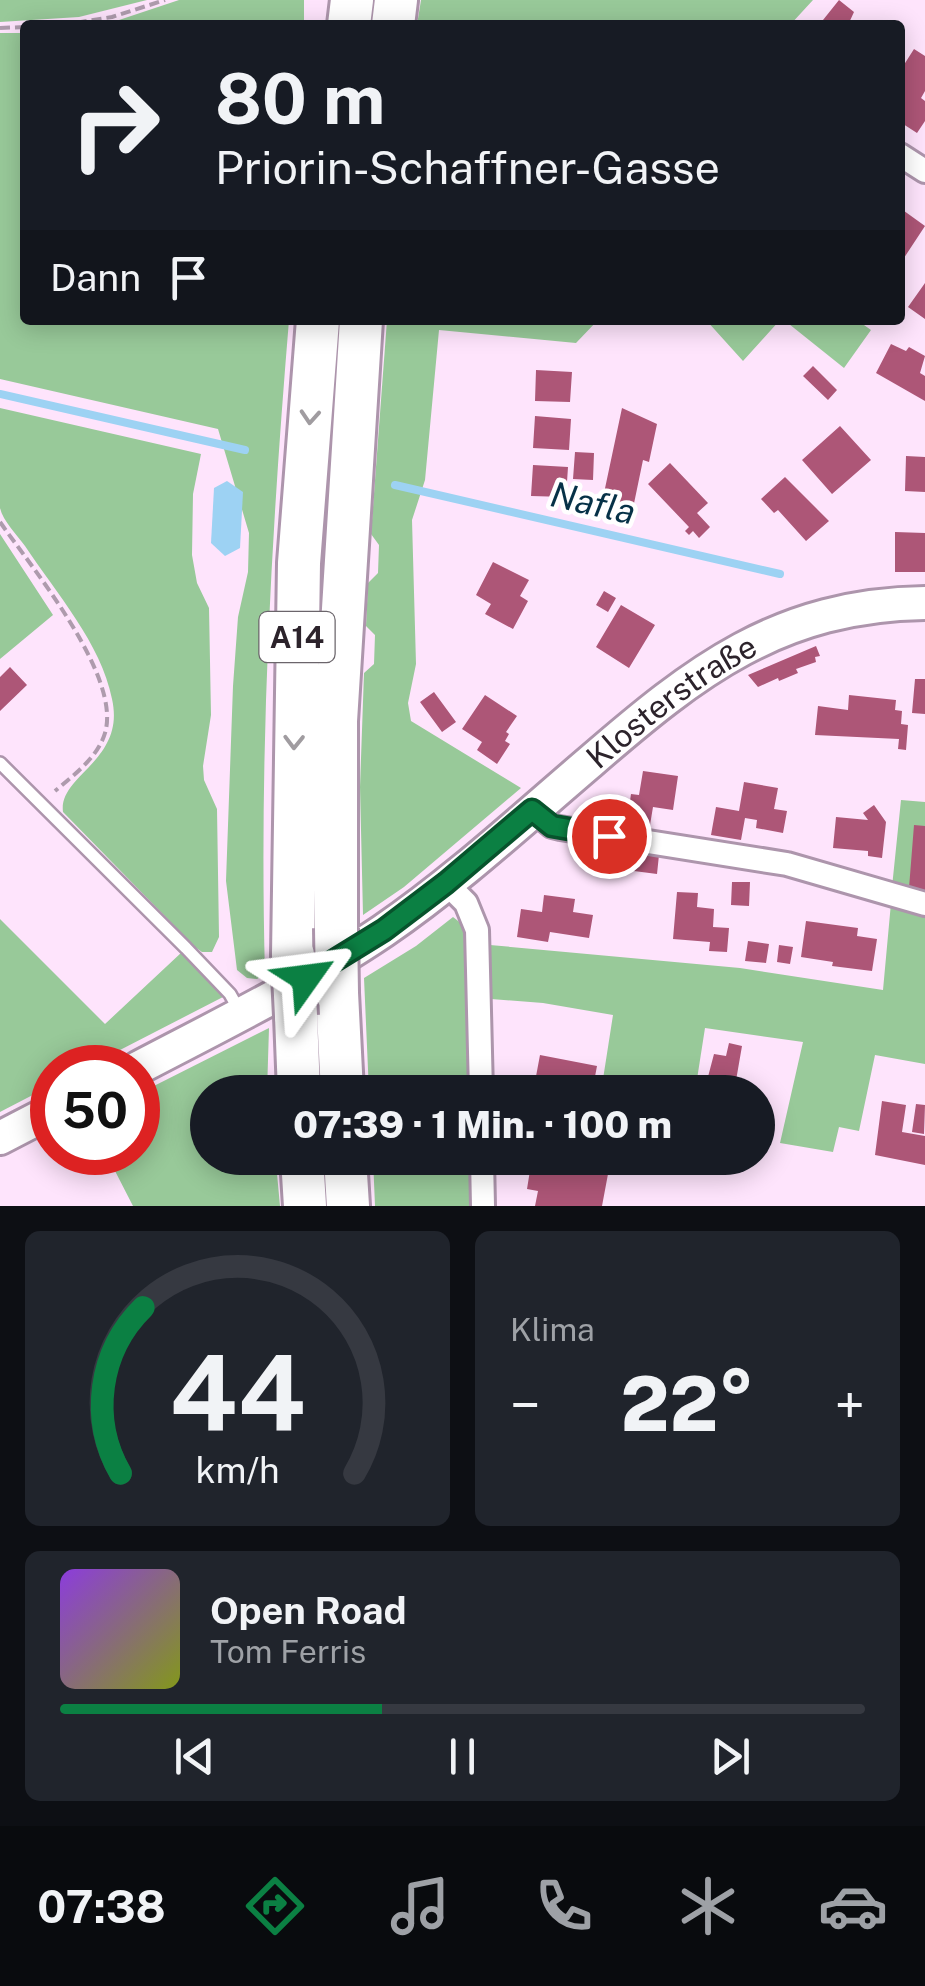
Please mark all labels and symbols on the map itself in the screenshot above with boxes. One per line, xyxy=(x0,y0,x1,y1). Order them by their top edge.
one-way arrow xyxy=(300,410,321,426)
water label: Nafla xyxy=(547,473,639,533)
road number: A14 xyxy=(260,612,334,662)
street label: Klosterstraße xyxy=(579,627,762,775)
one-way arrow xyxy=(284,734,305,750)
pin xyxy=(567,794,652,879)
position arrow xyxy=(254,926,358,1030)
speed limit sign: 50 xyxy=(30,1045,160,1175)

